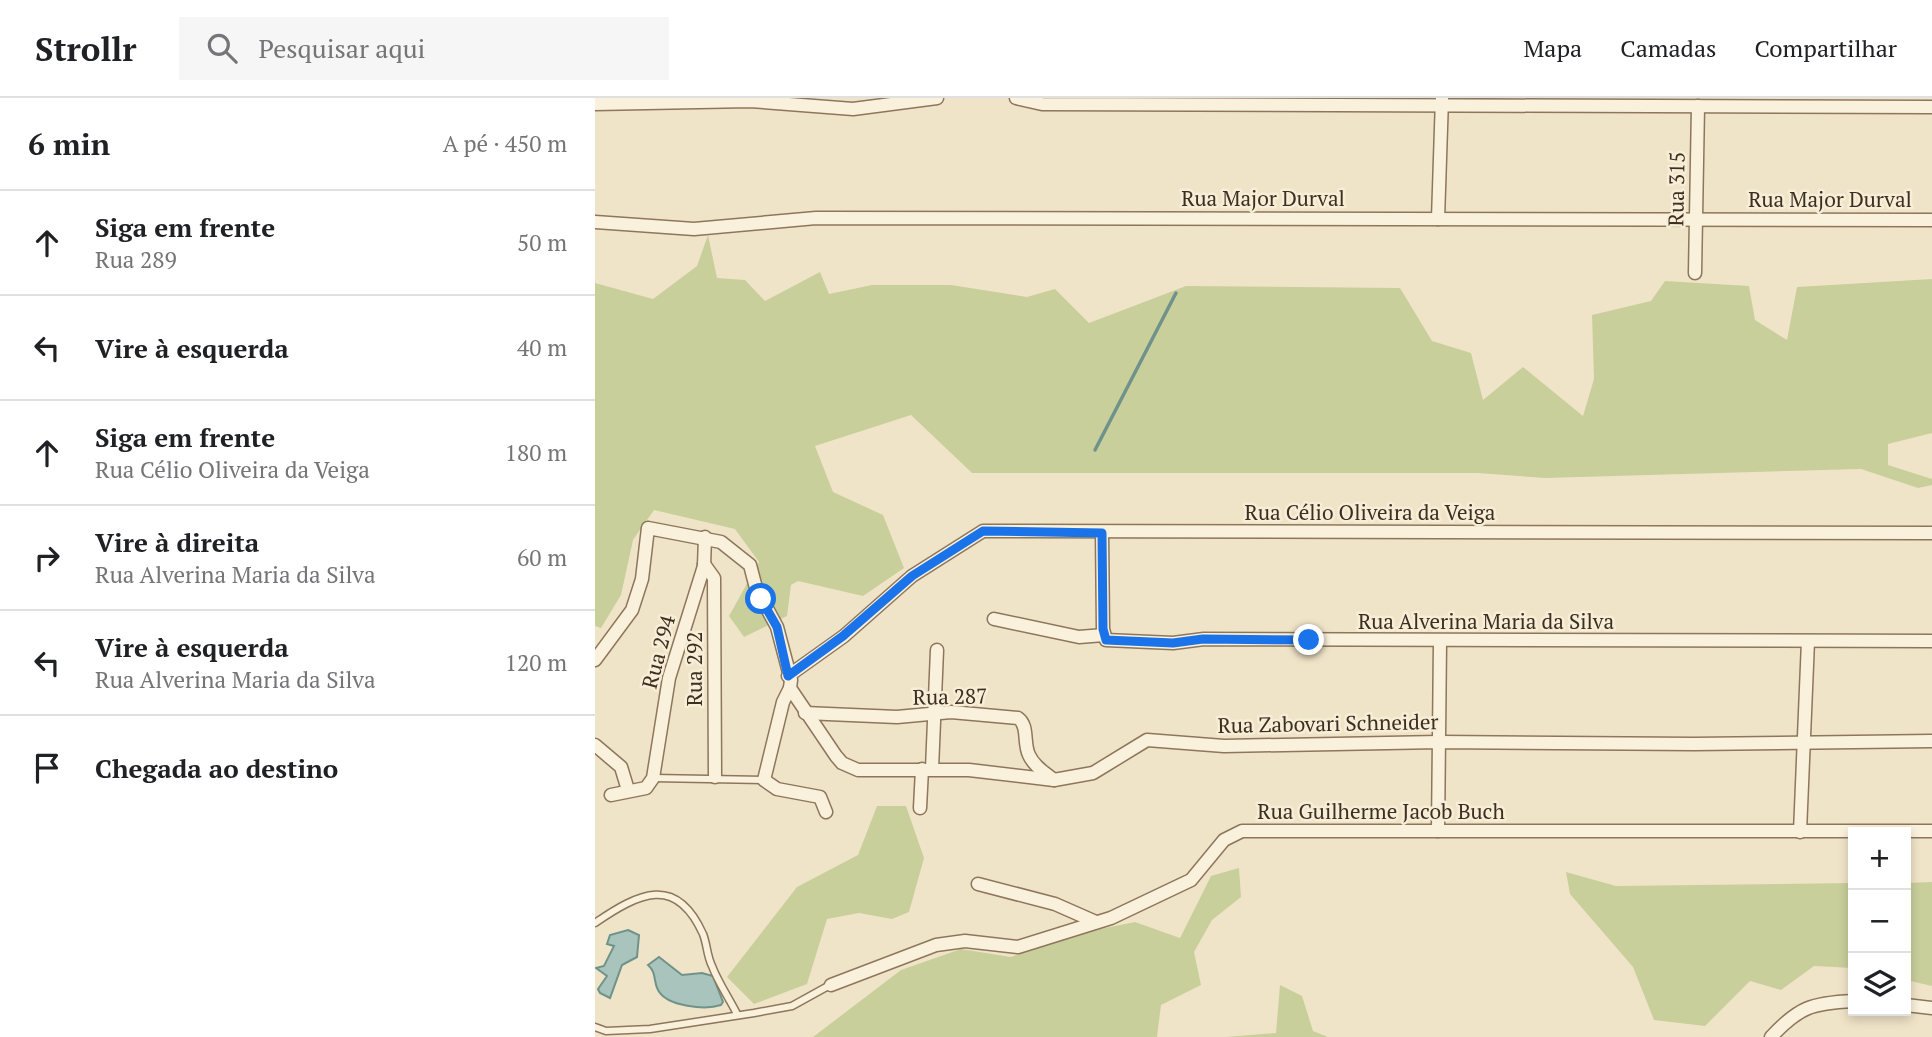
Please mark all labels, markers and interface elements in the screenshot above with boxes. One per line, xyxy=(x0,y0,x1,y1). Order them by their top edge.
search box xyxy=(179,17,669,80)
text: Strollr xyxy=(35,27,137,70)
icon: search xyxy=(203,29,241,67)
text: Pesquisar aqui xyxy=(259,31,425,65)
text: Mapa xyxy=(1524,32,1582,64)
text: Camadas xyxy=(1620,32,1716,64)
text: Compartilhar xyxy=(1754,32,1897,64)
text: 6 min xyxy=(28,124,110,164)
text: A pé · 450 m xyxy=(443,128,567,159)
street label: Rua 315 xyxy=(1661,151,1691,227)
street label: Rua Major Durval xyxy=(1181,184,1345,212)
street label: Rua Major Durval xyxy=(1748,185,1912,213)
text: Siga em frente xyxy=(95,210,275,244)
icon: ahead xyxy=(28,224,66,262)
text: 50 m xyxy=(517,227,567,258)
text: Rua 289 xyxy=(95,244,177,275)
icon: left xyxy=(28,329,66,367)
text: Vire à esquerda xyxy=(95,331,289,365)
text: 40 m xyxy=(517,332,567,363)
text: Siga em frente xyxy=(95,420,275,454)
icon: ahead xyxy=(28,434,66,472)
text: 180 m xyxy=(505,437,567,468)
text: Rua Célio Oliveira da Veiga xyxy=(95,454,370,485)
street label: Rua Célio Oliveira da Veiga xyxy=(1245,498,1496,526)
text: Vire à direita xyxy=(95,525,259,559)
icon: right xyxy=(28,539,66,577)
text: 60 m xyxy=(517,542,567,573)
text: Rua Alverina Maria da Silva xyxy=(95,559,376,590)
route start xyxy=(745,583,776,614)
street label: Rua Alverina Maria da Silva xyxy=(1358,607,1614,635)
street label: Rua 294 xyxy=(635,611,681,691)
route end xyxy=(1293,624,1324,655)
text: Vire à esquerda xyxy=(95,630,289,664)
street label: Rua 292 xyxy=(680,632,708,706)
icon: left xyxy=(28,644,66,682)
text: 120 m xyxy=(505,647,567,678)
text: Rua Alverina Maria da Silva xyxy=(95,664,376,695)
street label: Rua 287 xyxy=(912,681,988,711)
street label: Rua Zabovari Schneider xyxy=(1217,707,1439,739)
icon: arrive xyxy=(28,749,66,787)
text: Chegada ao destino xyxy=(95,751,338,785)
street label: Rua Guilherme Jacob Buch xyxy=(1257,797,1505,825)
map controls xyxy=(1848,827,1911,1016)
button: + xyxy=(1848,827,1911,890)
button: − xyxy=(1848,890,1911,953)
button: layers xyxy=(1848,953,1911,1016)

